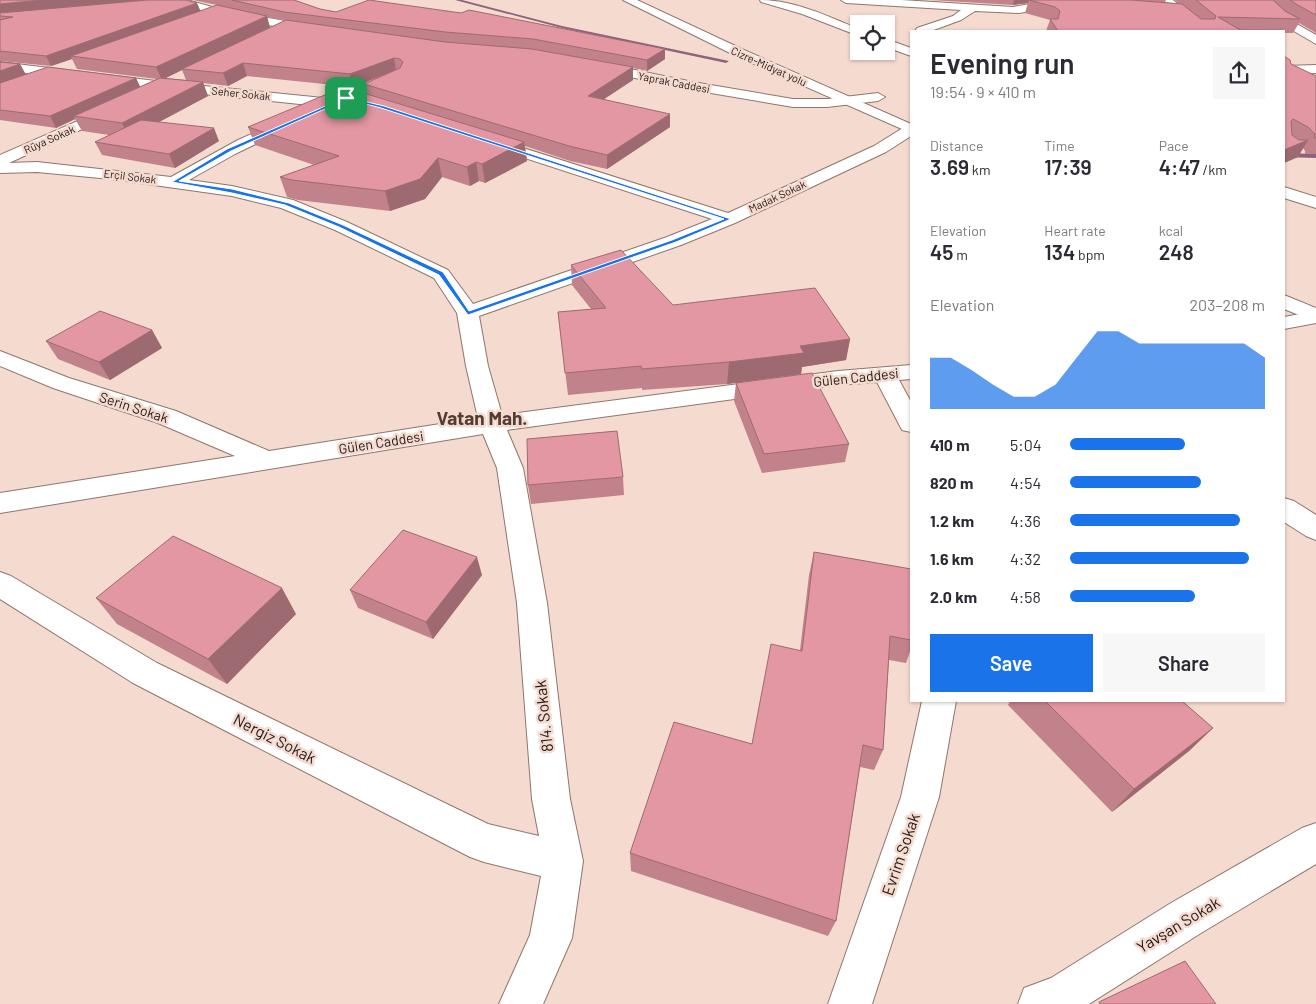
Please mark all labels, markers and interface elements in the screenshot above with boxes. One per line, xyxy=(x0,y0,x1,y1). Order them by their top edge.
map controls xyxy=(850,15,895,60)
button: locate xyxy=(850,15,895,60)
street label: Cizre-Midyat yolu xyxy=(729,44,809,88)
text: Evening run xyxy=(930,46,1075,80)
button: share xyxy=(1213,47,1265,99)
street label: Yaprak Caddesi xyxy=(637,69,711,95)
pin xyxy=(325,77,367,119)
text: 19:54 · 9 × 410 m xyxy=(930,82,1036,101)
street label: Seher Sokak xyxy=(211,83,272,103)
icon: arrive xyxy=(332,84,360,112)
street label: Rüya Sokak xyxy=(22,122,77,156)
text: Distance xyxy=(930,137,983,154)
text: Time xyxy=(1044,137,1075,154)
text: Pace xyxy=(1159,137,1189,154)
text: 3.69 xyxy=(930,154,969,179)
text: 17:39 xyxy=(1044,154,1092,179)
text: 4:47 xyxy=(1159,154,1200,179)
text: km xyxy=(969,161,990,178)
text: /km xyxy=(1200,161,1227,178)
street label: Erçil Sokak xyxy=(103,166,157,186)
street label: Madak Sokak xyxy=(746,177,808,215)
text: Elevation xyxy=(930,222,986,239)
text: Heart rate xyxy=(1044,222,1106,239)
text: kcal xyxy=(1159,222,1183,239)
text: 45 xyxy=(930,239,953,264)
text: 134 xyxy=(1044,239,1075,264)
text: 248 xyxy=(1159,239,1194,264)
text: m xyxy=(953,246,968,263)
text: bpm xyxy=(1075,246,1105,263)
text: Elevation xyxy=(930,295,994,314)
text: 203–208 m xyxy=(1190,295,1265,314)
street label: Gülen Caddesi xyxy=(813,364,899,390)
street label: Serin Sokak xyxy=(97,388,171,426)
district label: Vatan Mah. xyxy=(437,406,527,429)
street label: Gülen Caddesi xyxy=(337,427,425,457)
text: 410 m xyxy=(930,435,970,454)
text: 5:04 xyxy=(1010,435,1042,454)
text: 820 m xyxy=(930,473,973,492)
text: 4:54 xyxy=(1010,473,1041,492)
text: 1.2 km xyxy=(930,511,974,530)
text: 4:36 xyxy=(1010,511,1041,530)
text: 1.6 km xyxy=(930,549,974,568)
text: 4:32 xyxy=(1010,549,1041,568)
text: 2.0 km xyxy=(930,587,977,606)
text: 4:58 xyxy=(1010,587,1041,606)
button: Save xyxy=(930,634,1093,692)
button: Share xyxy=(1103,634,1265,692)
street label: 814. Sokak xyxy=(530,679,556,753)
street label: Nergiz Sokak xyxy=(231,709,319,767)
street label: Evrim Sokak xyxy=(877,810,923,898)
street label: Yavşan Sokak xyxy=(1133,892,1223,956)

